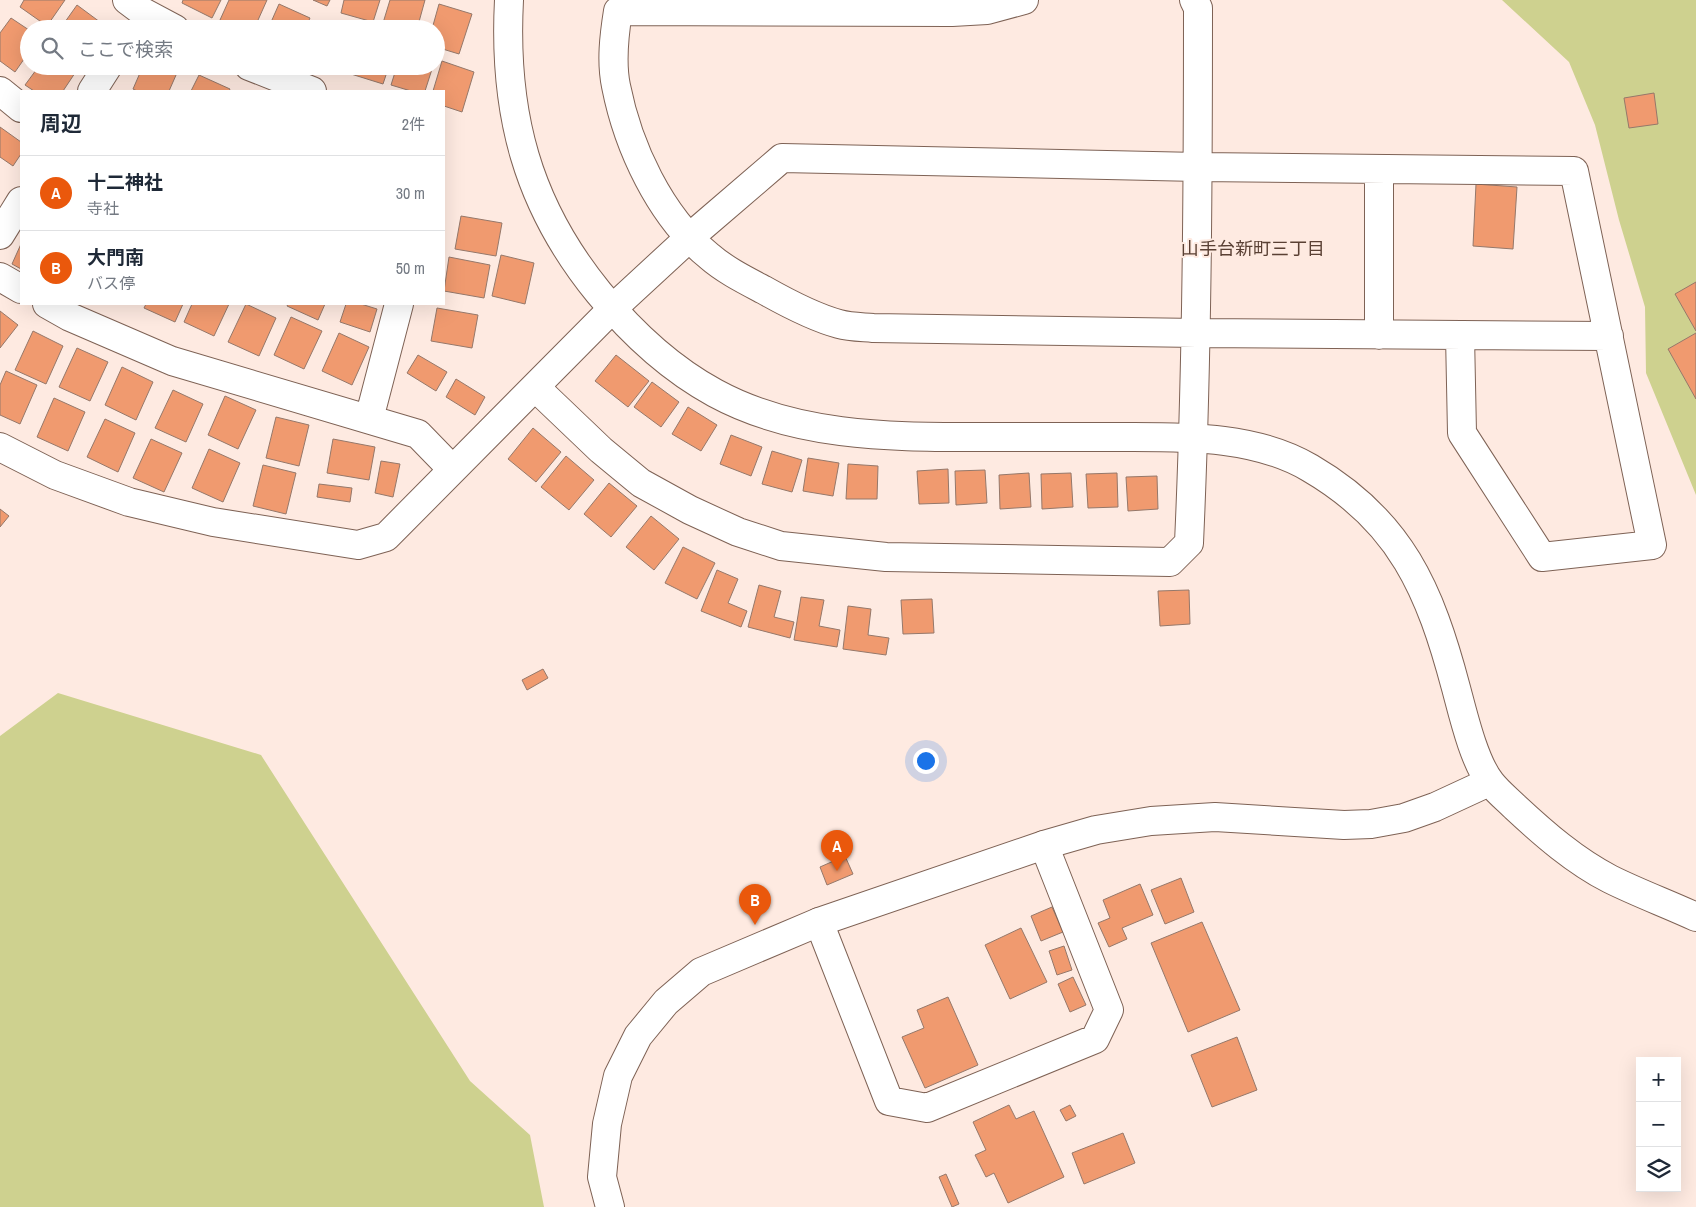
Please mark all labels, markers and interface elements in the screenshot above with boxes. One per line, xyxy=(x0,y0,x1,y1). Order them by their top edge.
search box xyxy=(20,20,445,75)
icon: search xyxy=(38,34,66,62)
text: ここで検索 xyxy=(78,36,173,62)
text: 周辺 xyxy=(40,109,82,138)
text: 2件 xyxy=(402,113,425,135)
text: 十二神社 xyxy=(87,169,163,195)
text: A xyxy=(51,182,61,204)
text: 30 m xyxy=(396,182,425,204)
text: 寺社 xyxy=(87,197,119,219)
district label: 山手台新町三丁目 xyxy=(1181,236,1325,261)
text: 大門南 xyxy=(87,244,144,270)
text: B xyxy=(51,257,61,279)
text: 50 m xyxy=(396,257,425,279)
text: バス停 xyxy=(87,272,135,294)
your location xyxy=(913,748,939,774)
pin: A xyxy=(821,830,853,871)
pin: B xyxy=(739,884,771,925)
map controls xyxy=(1636,1057,1681,1192)
button: + xyxy=(1636,1057,1681,1102)
button: − xyxy=(1636,1102,1681,1147)
button: layers xyxy=(1636,1147,1681,1192)

